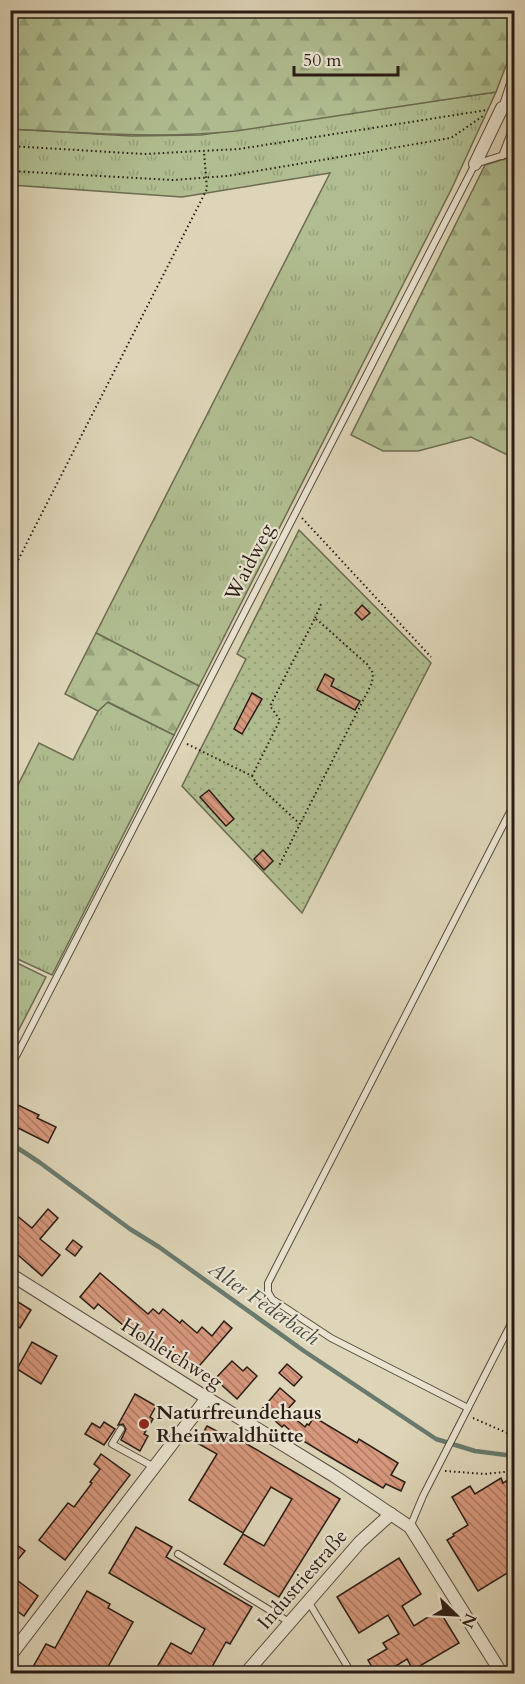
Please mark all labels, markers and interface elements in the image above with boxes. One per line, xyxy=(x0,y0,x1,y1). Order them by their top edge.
scale bar xyxy=(294,39,398,77)
text: 50 m xyxy=(303,48,342,73)
street label: Waidweg xyxy=(218,518,281,606)
water label: Alter Federbach xyxy=(202,1254,325,1352)
street label: Hohleichweg xyxy=(116,1312,228,1396)
place label: Naturfreundehaus Rheinwaldhütte xyxy=(156,1399,322,1449)
marker: Naturfreundehaus Rheinwaldhütte xyxy=(137,1417,151,1431)
street label: Industriestraße xyxy=(251,1523,353,1635)
north arrow xyxy=(426,1585,486,1645)
text: N xyxy=(456,1610,482,1632)

